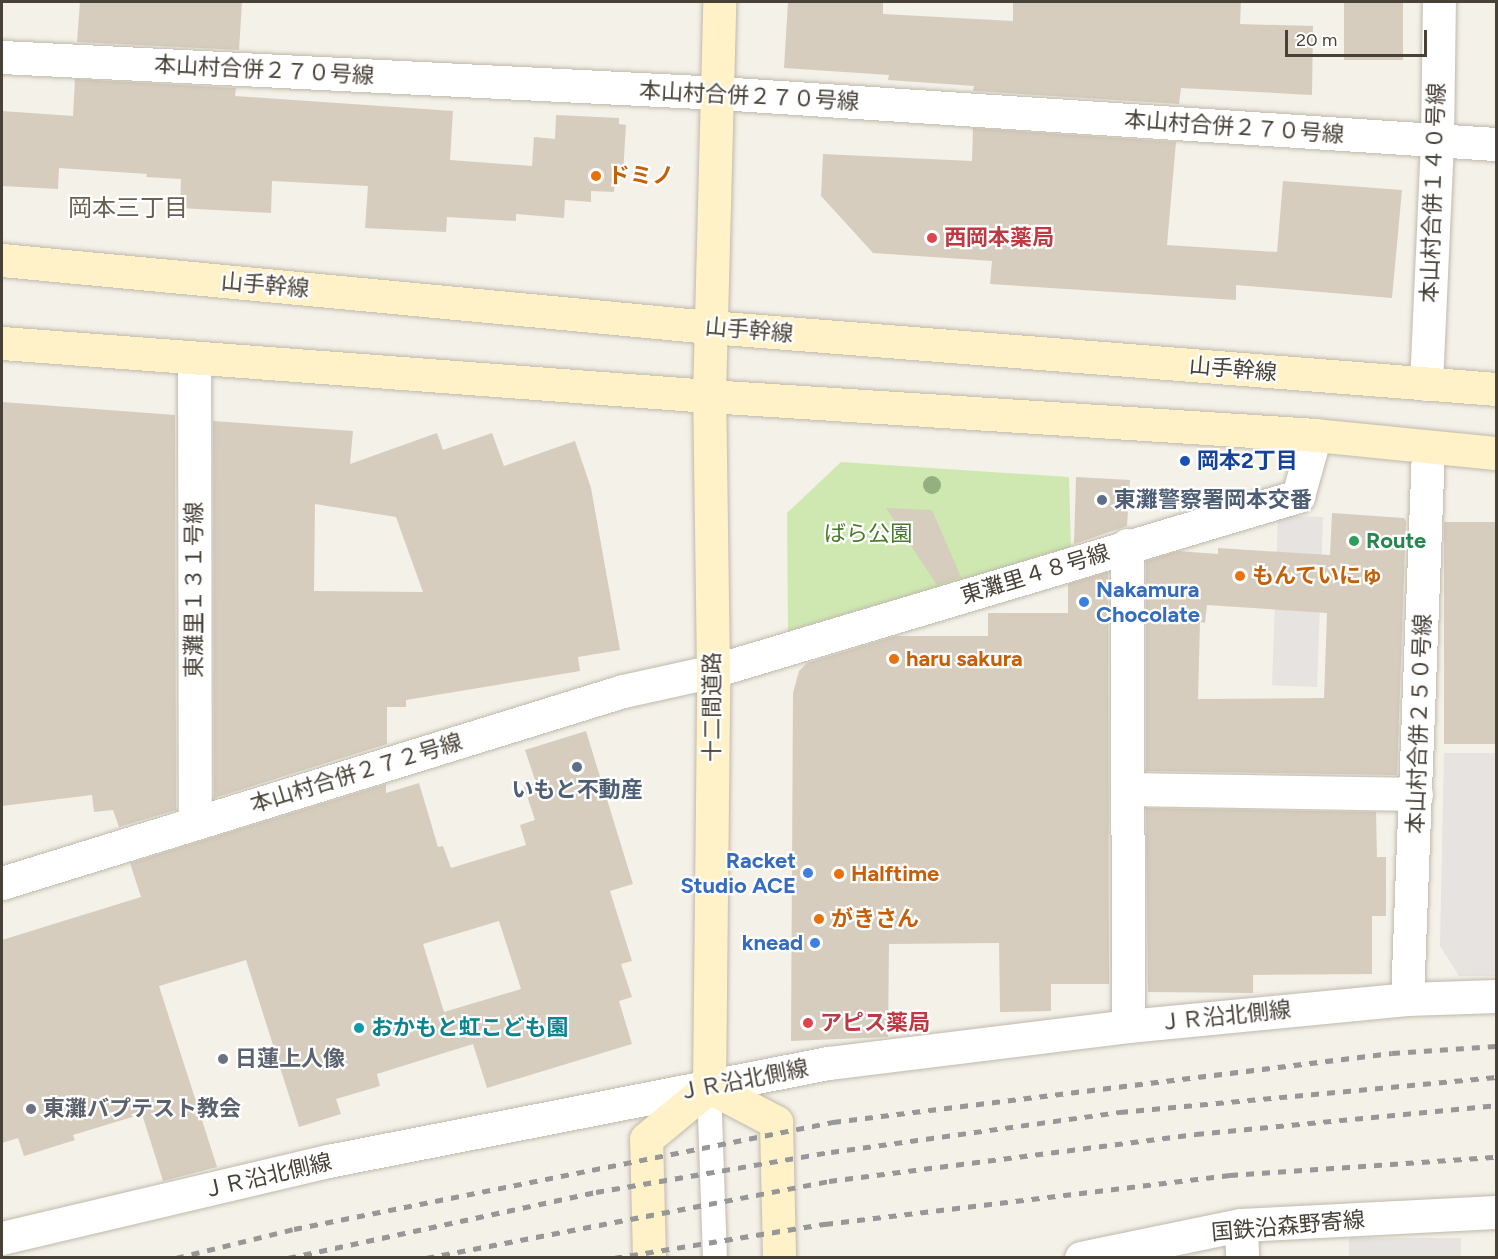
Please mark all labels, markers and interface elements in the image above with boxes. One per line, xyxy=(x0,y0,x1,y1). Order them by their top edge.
scale bar xyxy=(1288,18,1430,56)
text: 20 m xyxy=(1296,29,1337,51)
street label: 本山村合併２７０号線 xyxy=(153,51,375,89)
street label: 本山村合併２７０号線 xyxy=(638,77,860,115)
street label: 本山村合併１４０号線 xyxy=(1416,83,1450,303)
street label: 本山村合併２７０号線 xyxy=(1123,106,1345,148)
place label: ドミノ xyxy=(608,163,674,189)
marker: ドミノ xyxy=(589,169,603,183)
district label: 岡本三丁目 xyxy=(68,194,188,222)
place label: 西岡本薬局 xyxy=(944,225,1054,251)
marker: 西岡本薬局 xyxy=(925,231,939,245)
street label: 山手幹線 xyxy=(220,268,310,302)
street label: 山手幹線 xyxy=(704,313,794,347)
street label: 山手幹線 xyxy=(1188,352,1278,386)
place label: 岡本2丁目 xyxy=(1197,448,1298,474)
marker: 岡本2丁目 xyxy=(1178,454,1192,468)
place label: 東灘警察署岡本交番 xyxy=(1114,487,1312,513)
marker: 東灘警察署岡本交番 xyxy=(1095,493,1109,507)
street label: 東灘里１３１号線 xyxy=(181,502,207,678)
park label: ばら公園 xyxy=(824,521,912,547)
place label: Route xyxy=(1366,528,1426,554)
marker: Route xyxy=(1347,534,1361,548)
street label: 東灘里４８号線 xyxy=(958,539,1112,609)
place label: もんていにゅ xyxy=(1252,563,1384,589)
marker: もんていにゅ xyxy=(1233,569,1247,583)
place label: Nakamura Chocolate xyxy=(1096,576,1200,628)
marker: Nakamura Chocolate xyxy=(1077,595,1091,609)
street label: 本山村合併２５０号線 xyxy=(1402,614,1436,834)
place label: haru sakura xyxy=(906,646,1023,672)
street label: 十二間道路 xyxy=(699,652,725,762)
marker: haru sakura xyxy=(887,652,901,666)
street label: 本山村合併２７２号線 xyxy=(247,728,465,818)
marker: いもと不動産 xyxy=(570,760,584,774)
place label: いもと不動産 xyxy=(511,777,643,803)
place label: Racket Studio ACE xyxy=(680,847,796,898)
place label: Halftime xyxy=(851,861,939,887)
marker: Racket Studio ACE xyxy=(801,866,815,880)
marker: Halftime xyxy=(832,867,846,881)
place label: がきさん xyxy=(831,906,919,932)
marker: がきさん xyxy=(812,912,826,926)
place label: knead xyxy=(742,930,803,956)
marker: knead xyxy=(808,936,822,950)
street label: ＪＲ沿北側線 xyxy=(1158,996,1292,1036)
place label: アピス薬局 xyxy=(820,1010,930,1036)
place label: おかもと虹こども園 xyxy=(371,1015,569,1041)
marker: アピス薬局 xyxy=(801,1016,815,1030)
marker: おかもと虹こども園 xyxy=(352,1021,366,1035)
place label: 日蓮上人像 xyxy=(235,1046,345,1072)
marker: 日蓮上人像 xyxy=(216,1052,230,1066)
street label: ＪＲ沿北側線 xyxy=(676,1054,810,1106)
place label: 東灘バプテスト教会 xyxy=(43,1096,241,1122)
marker: 東灘バプテスト教会 xyxy=(24,1102,38,1116)
street label: ＪＲ沿北側線 xyxy=(200,1148,334,1204)
street label: 国鉄沿森野寄線 xyxy=(1210,1206,1366,1246)

